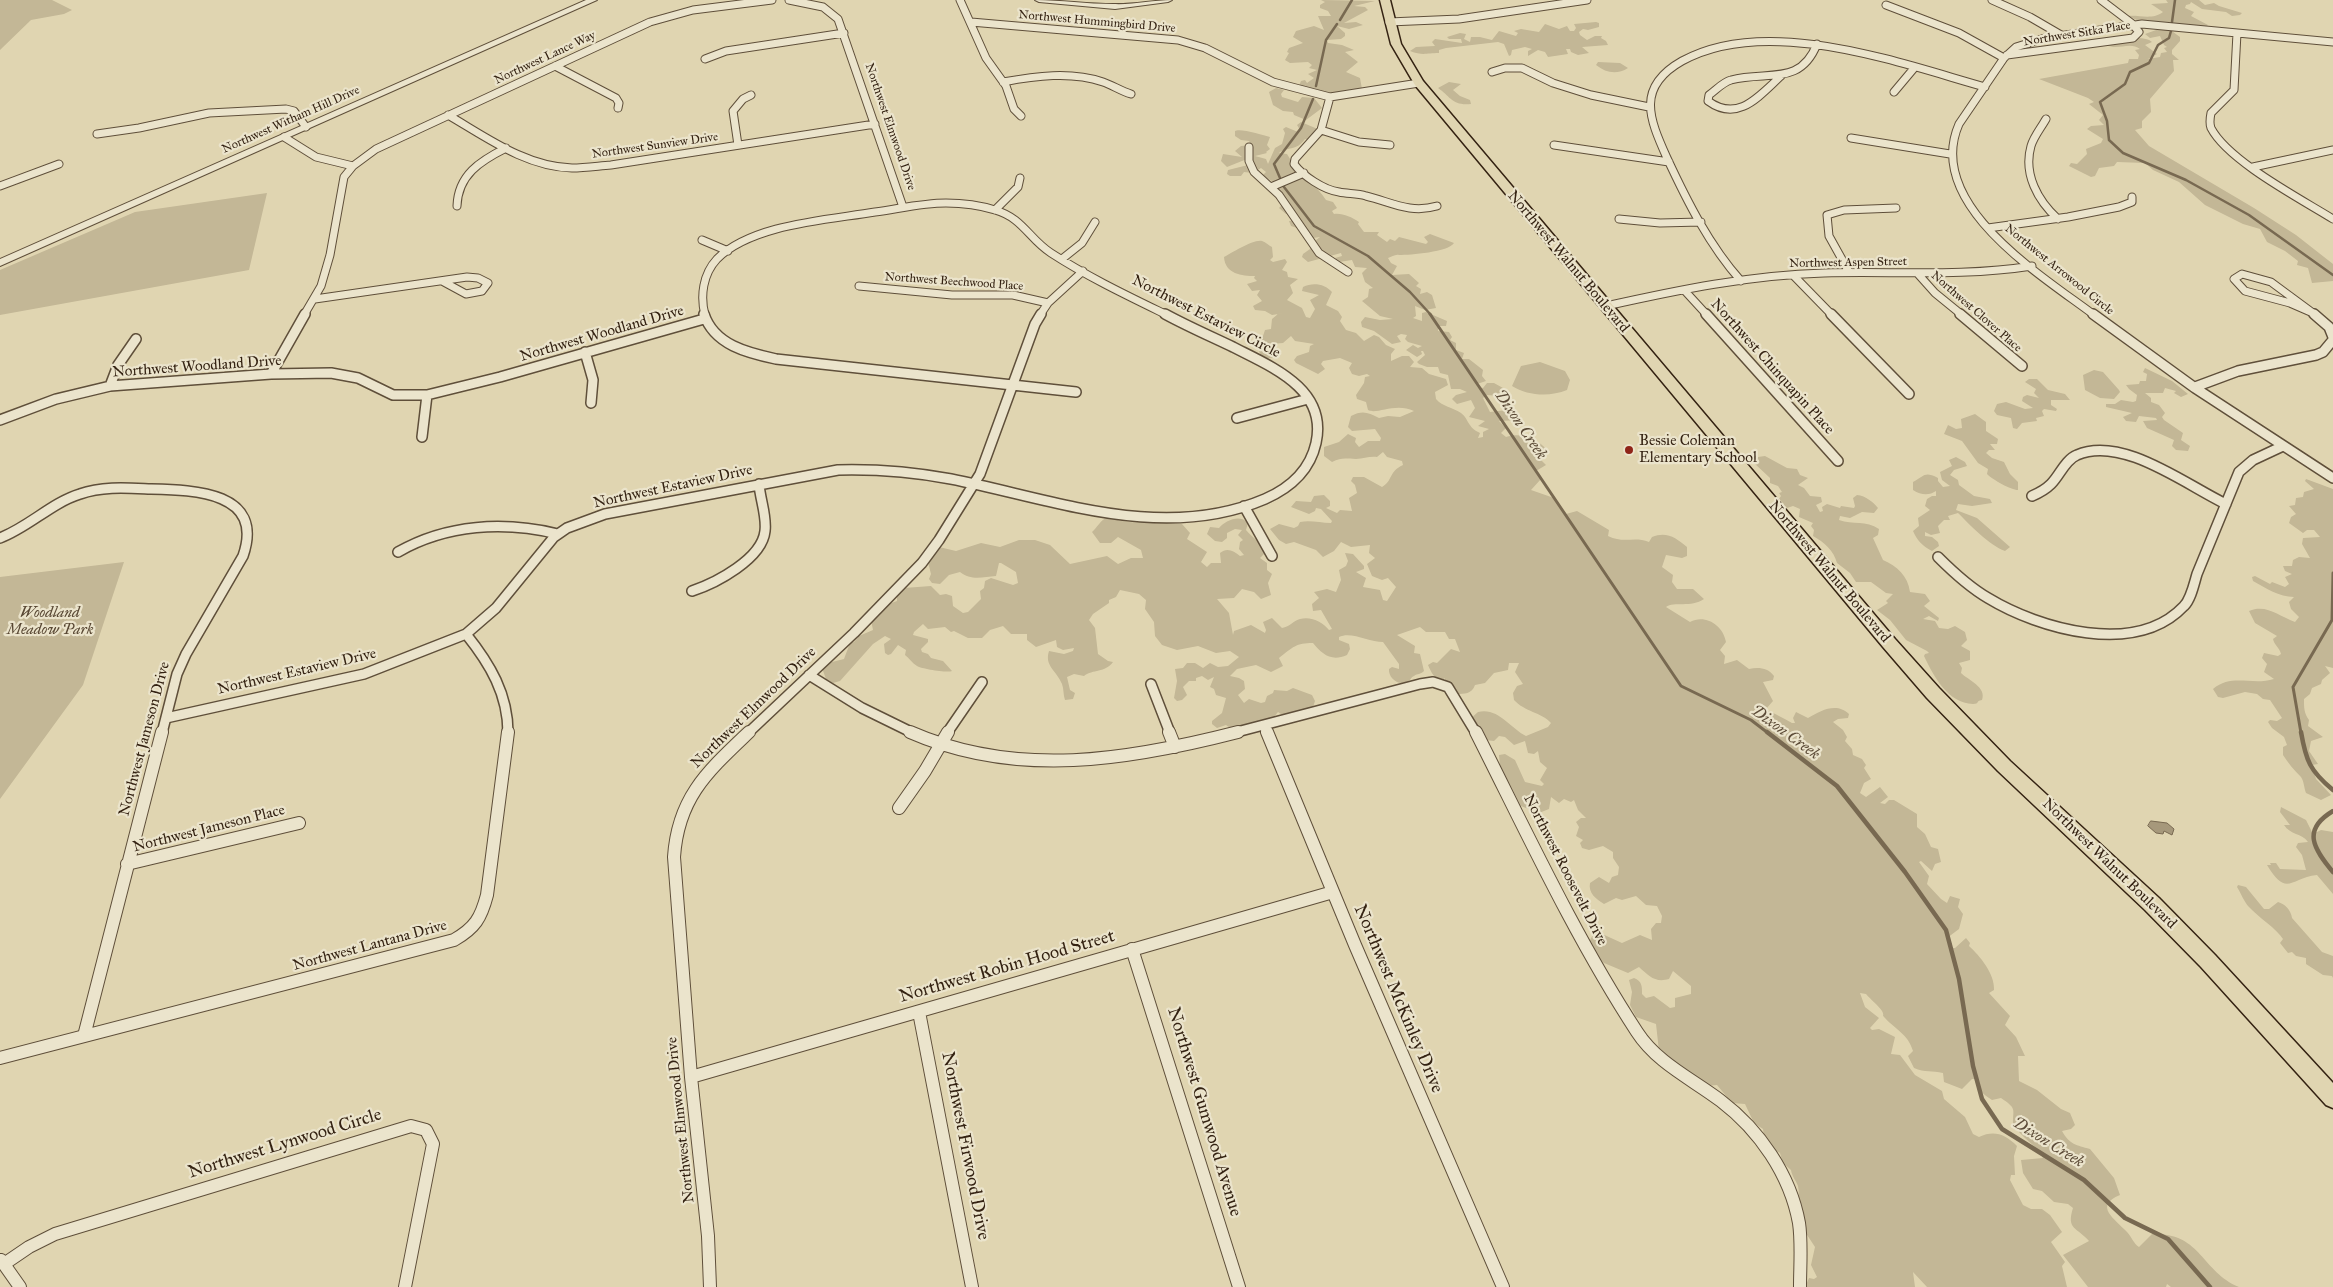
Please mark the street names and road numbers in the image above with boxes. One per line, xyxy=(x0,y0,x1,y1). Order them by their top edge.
street label: Northwest Hummingbird Drive xyxy=(1018,8,1176,36)
street label: Northwest Sitka Place xyxy=(2022,18,2132,50)
street label: Northwest Lance Way xyxy=(492,28,598,88)
street label: Northwest Elmwood Drive xyxy=(861,62,919,192)
street label: Northwest Witham Hill Drive xyxy=(220,83,362,157)
street label: Northwest Sunview Drive xyxy=(591,130,719,162)
street label: Northwest Walnut Boulevard xyxy=(1503,187,1633,337)
street label: Northwest Arrowood Circle xyxy=(2002,222,2116,318)
street label: Northwest Aspen Street xyxy=(1789,255,1907,271)
street label: Northwest Clover Place xyxy=(1928,269,2024,355)
street label: Northwest Beechwood Place xyxy=(884,270,1024,294)
street label: Northwest Estaview Circle xyxy=(1129,272,1283,362)
street label: Northwest Chinquapin Place xyxy=(1706,296,1838,438)
street label: Northwest Woodland Drive xyxy=(518,302,686,366)
street label: Northwest Woodland Drive xyxy=(112,352,282,382)
street label: Northwest Estaview Drive xyxy=(592,461,754,513)
street label: Northwest Walnut Boulevard xyxy=(1764,497,1894,647)
street label: Northwest Elmwood Drive xyxy=(688,644,820,772)
street label: Northwest Estaview Drive xyxy=(216,645,378,699)
street label: Northwest Jameson Drive xyxy=(116,660,174,818)
street label: Northwest Roosevelt Drive xyxy=(1519,791,1611,949)
street label: Northwest Walnut Boulevard xyxy=(2038,795,2180,933)
street label: Northwest Jameson Place xyxy=(131,801,287,857)
street label: Northwest McKinley Drive xyxy=(1349,902,1447,1096)
street label: Northwest Lantana Drive xyxy=(291,917,449,975)
street label: Northwest Robin Hood Street xyxy=(897,926,1117,1008)
street label: Northwest Gumwood Avenue xyxy=(1162,1005,1246,1219)
street label: Northwest Elmwood Drive xyxy=(663,1036,699,1204)
street label: Northwest Firwood Drive xyxy=(936,1050,994,1242)
street label: Northwest Lynwood Circle xyxy=(186,1104,384,1184)

